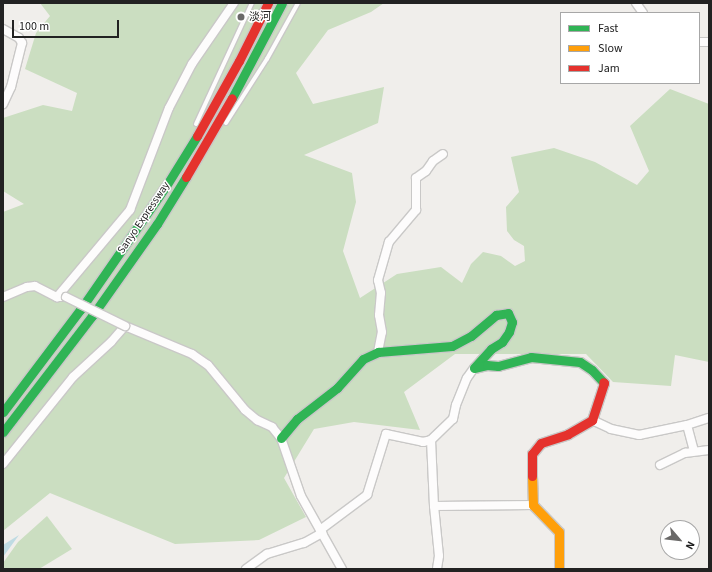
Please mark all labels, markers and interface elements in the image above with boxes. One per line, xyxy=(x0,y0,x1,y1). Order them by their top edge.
place label: 淡河 xyxy=(249,10,271,24)
scale bar xyxy=(14,12,121,38)
marker: 淡河 xyxy=(236,12,246,22)
legend xyxy=(560,12,700,84)
text: 100 m xyxy=(19,18,49,35)
text: Fast xyxy=(598,20,618,37)
text: Slow xyxy=(598,40,623,57)
text: Jam xyxy=(598,60,620,77)
street label: Sanyo Expressway xyxy=(115,179,173,257)
north arrow xyxy=(660,520,700,560)
text: N xyxy=(682,539,698,552)

